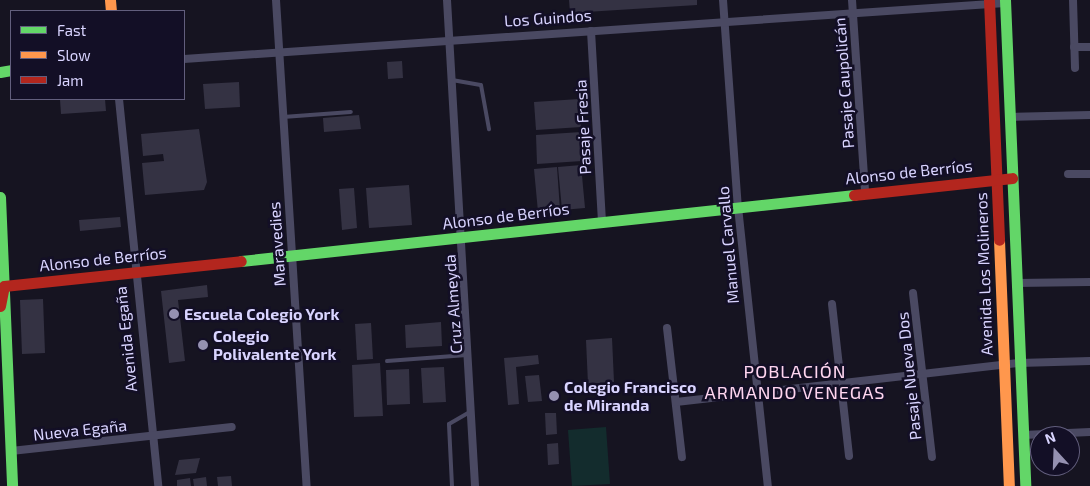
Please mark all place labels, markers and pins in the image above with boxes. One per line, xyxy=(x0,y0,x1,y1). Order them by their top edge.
place label: Escuela Colegio York xyxy=(184,304,340,324)
marker: Escuela Colegio York xyxy=(168,308,180,320)
place label: Colegio Polivalente York xyxy=(213,326,337,364)
marker: Colegio Polivalente York xyxy=(197,339,209,351)
place label: Colegio Francisco de Miranda xyxy=(564,377,696,415)
marker: Colegio Francisco de Miranda xyxy=(548,390,560,402)

